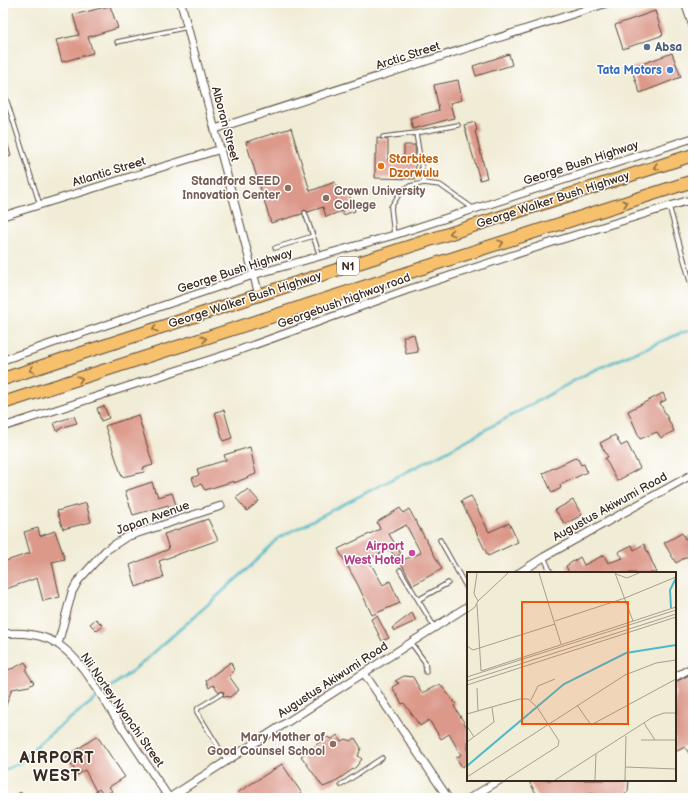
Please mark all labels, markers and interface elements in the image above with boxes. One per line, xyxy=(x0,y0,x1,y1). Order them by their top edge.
street label: Arctic Street xyxy=(374,38,442,73)
place label: Absa xyxy=(654,40,682,55)
marker: Absa xyxy=(642,42,652,52)
place label: Tata Motors xyxy=(597,63,662,78)
marker: Tata Motors xyxy=(665,65,675,75)
street label: Alboran Street xyxy=(208,85,242,164)
street label: George Bush Highway xyxy=(521,137,641,189)
place label: Starbites Dzorwulu xyxy=(389,152,439,181)
street label: Atlantic Street xyxy=(70,154,148,190)
marker: Starbites Dzorwulu xyxy=(376,161,386,171)
one-way arrow xyxy=(653,162,660,171)
street label: George Walker Bush Highway xyxy=(475,168,632,232)
place label: Standford SEED Innovation Center xyxy=(182,174,280,203)
marker: Standford SEED Innovation Center xyxy=(283,183,293,193)
place label: Crown University College xyxy=(334,184,426,213)
marker: Crown University College xyxy=(321,193,331,203)
one-way arrow xyxy=(621,200,628,208)
one-way arrow xyxy=(449,228,456,237)
one-way arrow xyxy=(497,239,504,248)
street label: George Bush Highway xyxy=(175,245,295,297)
road number: N1 xyxy=(337,257,359,275)
street label: George Walker Bush Highway xyxy=(167,268,324,332)
street label: Georgebush highway road xyxy=(275,270,413,332)
one-way arrow xyxy=(152,324,159,333)
one-way arrow xyxy=(200,335,207,344)
one-way arrow xyxy=(29,365,36,374)
one-way arrow xyxy=(76,375,83,383)
street label: Augustus Akiwumi Road xyxy=(550,469,670,545)
street label: Japan Avenue xyxy=(114,498,192,538)
place label: Airport West Hotel xyxy=(344,539,404,568)
marker: Airport West Hotel xyxy=(407,548,417,558)
inset map xyxy=(467,572,676,781)
street label: Augustus Akiwumi Road xyxy=(275,639,391,721)
street label: Nii Nortey Nyanchi Street xyxy=(77,650,167,770)
place label: Mary Mother of Good Counsel School xyxy=(207,730,326,759)
marker: Mary Mother of Good Counsel School xyxy=(328,739,338,749)
district label: AIRPORT WEST xyxy=(19,749,94,786)

